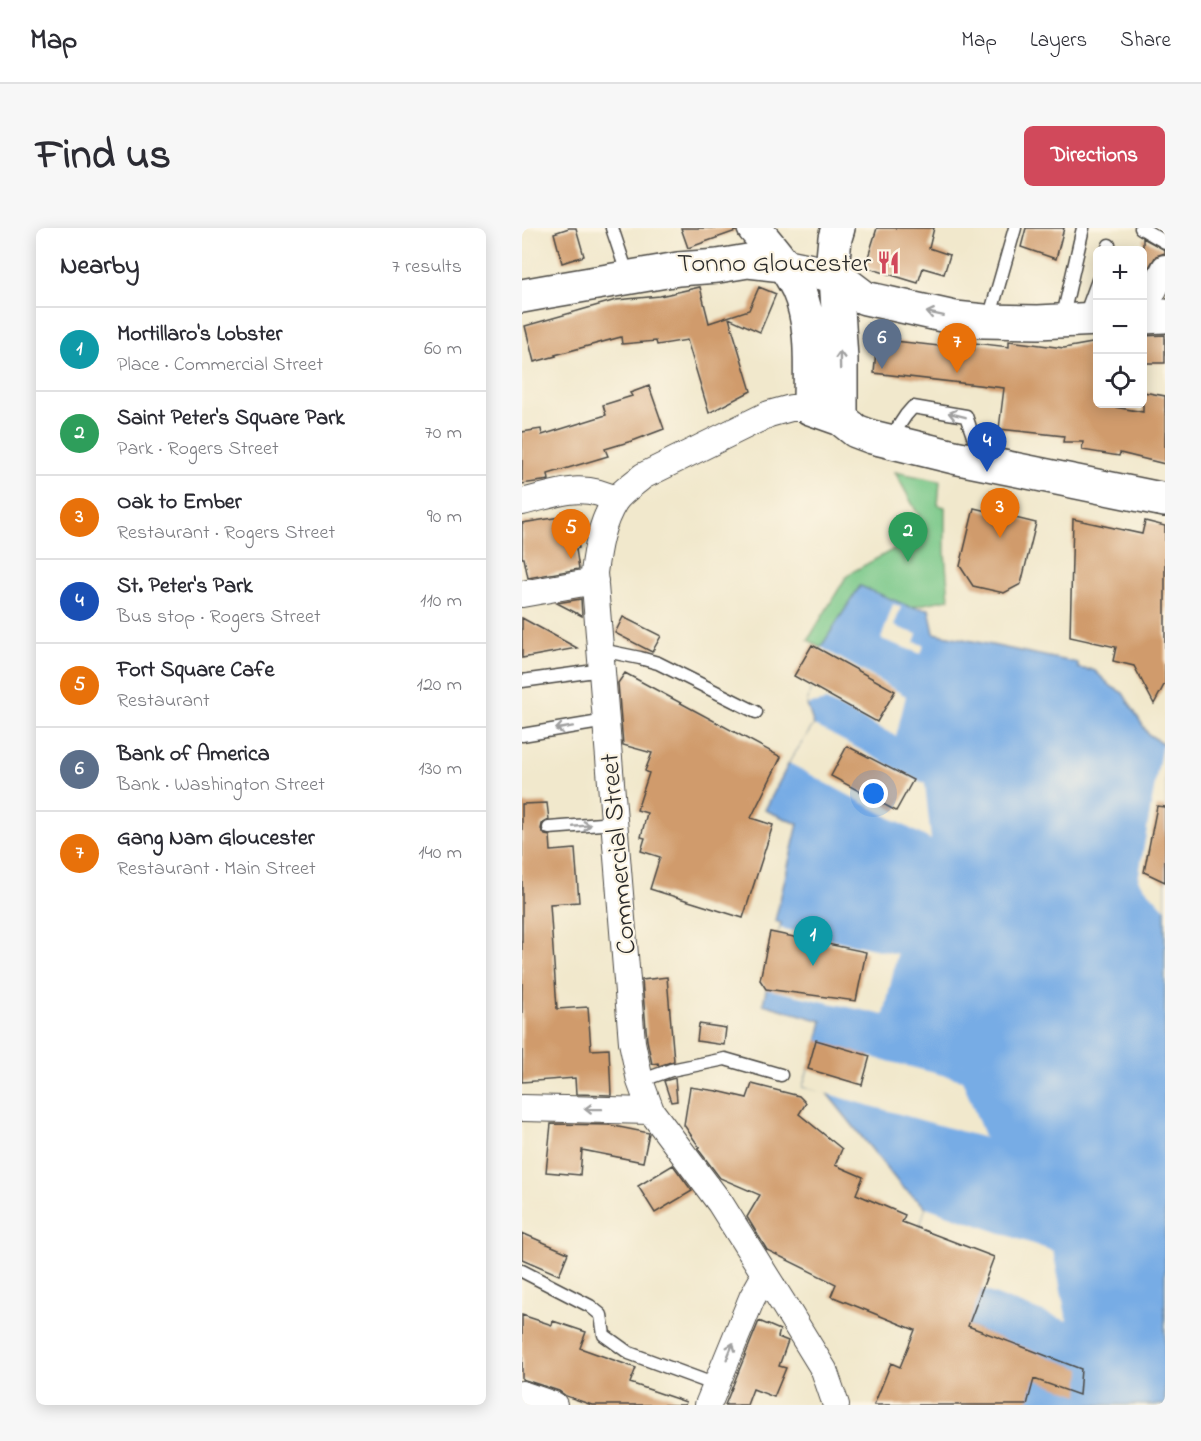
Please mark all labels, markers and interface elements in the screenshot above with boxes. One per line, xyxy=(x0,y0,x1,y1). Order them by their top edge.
text: Map xyxy=(30,21,77,62)
text: Map xyxy=(961,26,997,56)
text: Layers xyxy=(1030,26,1087,56)
text: Share xyxy=(1120,26,1171,56)
text: Find us xyxy=(36,126,171,187)
button: Directions xyxy=(1024,126,1165,186)
place label: Tonno Gloucester xyxy=(677,245,872,284)
map controls xyxy=(1093,246,1147,408)
button: + xyxy=(1093,246,1147,300)
text: Nearby xyxy=(60,248,139,286)
restaurant icon: Tonno Gloucester xyxy=(876,249,902,275)
text: 7 results xyxy=(392,253,462,282)
button: − xyxy=(1093,300,1147,354)
one-way arrow xyxy=(925,307,944,319)
text: Mortillaro's Lobster xyxy=(117,319,282,351)
pin: 6 xyxy=(862,320,902,369)
pin: 7 xyxy=(938,324,976,373)
text: 1 xyxy=(76,335,83,364)
text: 60 m xyxy=(424,335,462,364)
text: Place · Commercial Street xyxy=(117,351,323,380)
one-way arrow xyxy=(835,351,846,371)
button: locate xyxy=(1093,354,1147,408)
text: Saint Peter's Square Park xyxy=(117,403,345,435)
one-way arrow xyxy=(948,409,967,421)
text: 2 xyxy=(75,419,84,448)
text: 70 m xyxy=(425,419,462,448)
pin: 4 xyxy=(968,422,1006,472)
text: Park · Rogers Street xyxy=(117,435,279,464)
text: Oak to Ember xyxy=(117,487,242,519)
pin: 3 xyxy=(980,488,1020,538)
text: 3 xyxy=(75,503,84,532)
text: 90 m xyxy=(427,503,462,532)
pin: 5 xyxy=(551,510,590,559)
pin: 2 xyxy=(888,512,928,562)
text: Restaurant · Rogers Street xyxy=(117,519,335,548)
text: St. Peter's Park xyxy=(117,571,253,603)
text: 4 xyxy=(75,587,84,616)
text: 110 m xyxy=(420,587,462,616)
text: Bus stop · Rogers Street xyxy=(117,603,321,632)
text: Fort Square Cafe xyxy=(117,655,274,687)
text: 5 xyxy=(74,671,85,700)
text: 120 m xyxy=(417,671,462,700)
text: Restaurant xyxy=(117,687,210,716)
one-way arrow xyxy=(555,723,574,734)
text: Bank of America xyxy=(117,739,270,771)
street label: Commercial Street xyxy=(591,751,648,956)
text: 6 xyxy=(75,755,84,784)
text: 130 m xyxy=(418,755,462,784)
text: Bank · Washington Street xyxy=(117,771,325,800)
your location xyxy=(859,779,888,808)
one-way arrow xyxy=(572,820,591,831)
text: Gang Nam Gloucester xyxy=(117,823,315,855)
text: 7 xyxy=(75,839,84,868)
text: 140 m xyxy=(418,839,462,868)
text: Restaurant · Main Street xyxy=(117,855,316,884)
pin: 1 xyxy=(794,916,832,966)
one-way arrow xyxy=(583,1104,603,1115)
one-way arrow xyxy=(725,1342,736,1361)

